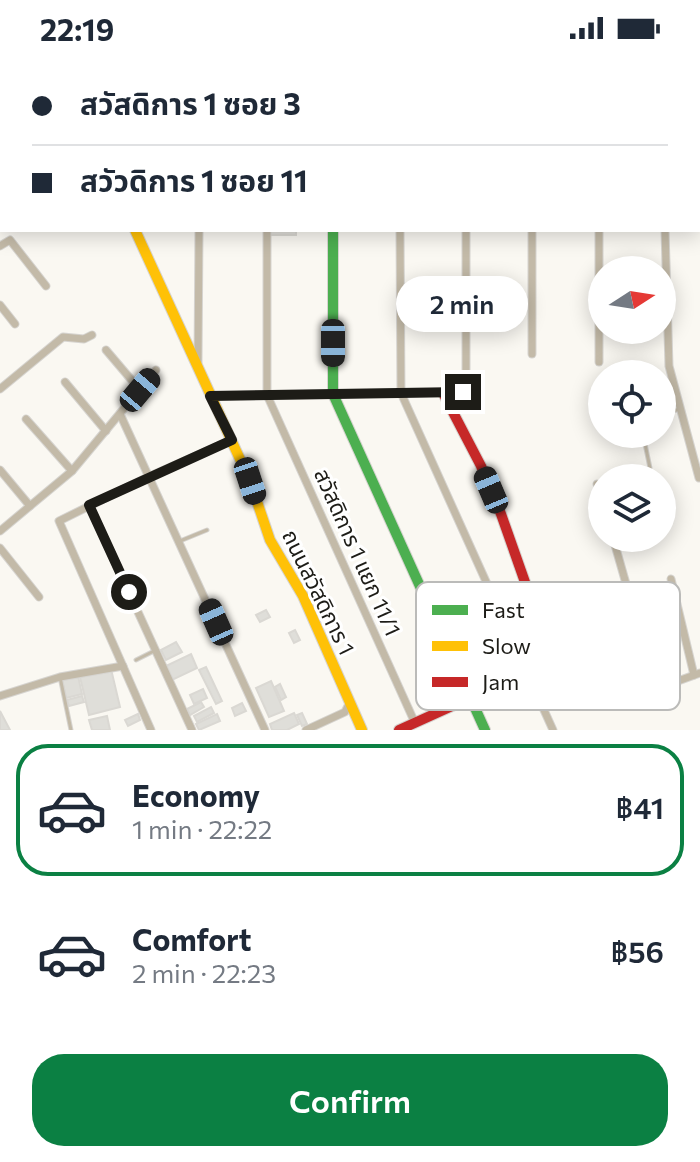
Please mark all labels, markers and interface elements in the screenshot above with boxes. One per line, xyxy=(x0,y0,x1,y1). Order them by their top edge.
text: 22:19 xyxy=(40,10,114,47)
text: สวัสดิการ 1 ซอย 3 xyxy=(80,84,301,121)
text: สวัวดิการ 1 ซอย 11 xyxy=(80,161,308,198)
north arrow xyxy=(588,256,676,344)
map controls xyxy=(588,256,676,552)
callout: 2 min xyxy=(397,276,529,332)
text: 2 min xyxy=(430,288,494,319)
car xyxy=(321,319,345,367)
button: locate xyxy=(588,360,676,448)
car xyxy=(115,364,165,416)
route end xyxy=(445,374,481,410)
car xyxy=(231,454,269,508)
car xyxy=(471,463,511,517)
street label: สวัสดิการ 1 แยก 11/1 xyxy=(309,464,407,640)
button: layers xyxy=(588,464,676,552)
street label: ถนนสวัสดิการ 1 xyxy=(277,525,361,659)
route start xyxy=(111,574,147,610)
legend xyxy=(416,582,680,710)
car xyxy=(195,595,237,649)
text: Fast xyxy=(482,596,525,623)
text: Slow xyxy=(482,632,531,659)
text: Jam xyxy=(482,668,519,695)
icon: car xyxy=(36,774,108,846)
text: Economy xyxy=(132,776,260,813)
text: ฿41 xyxy=(616,788,664,825)
text: 1 min · 22:22 xyxy=(132,813,272,844)
icon: car xyxy=(36,918,108,990)
text: Comfort xyxy=(132,920,251,957)
text: ฿56 xyxy=(611,932,664,969)
text: 2 min · 22:23 xyxy=(132,957,276,988)
button: Confirm xyxy=(32,1054,668,1146)

